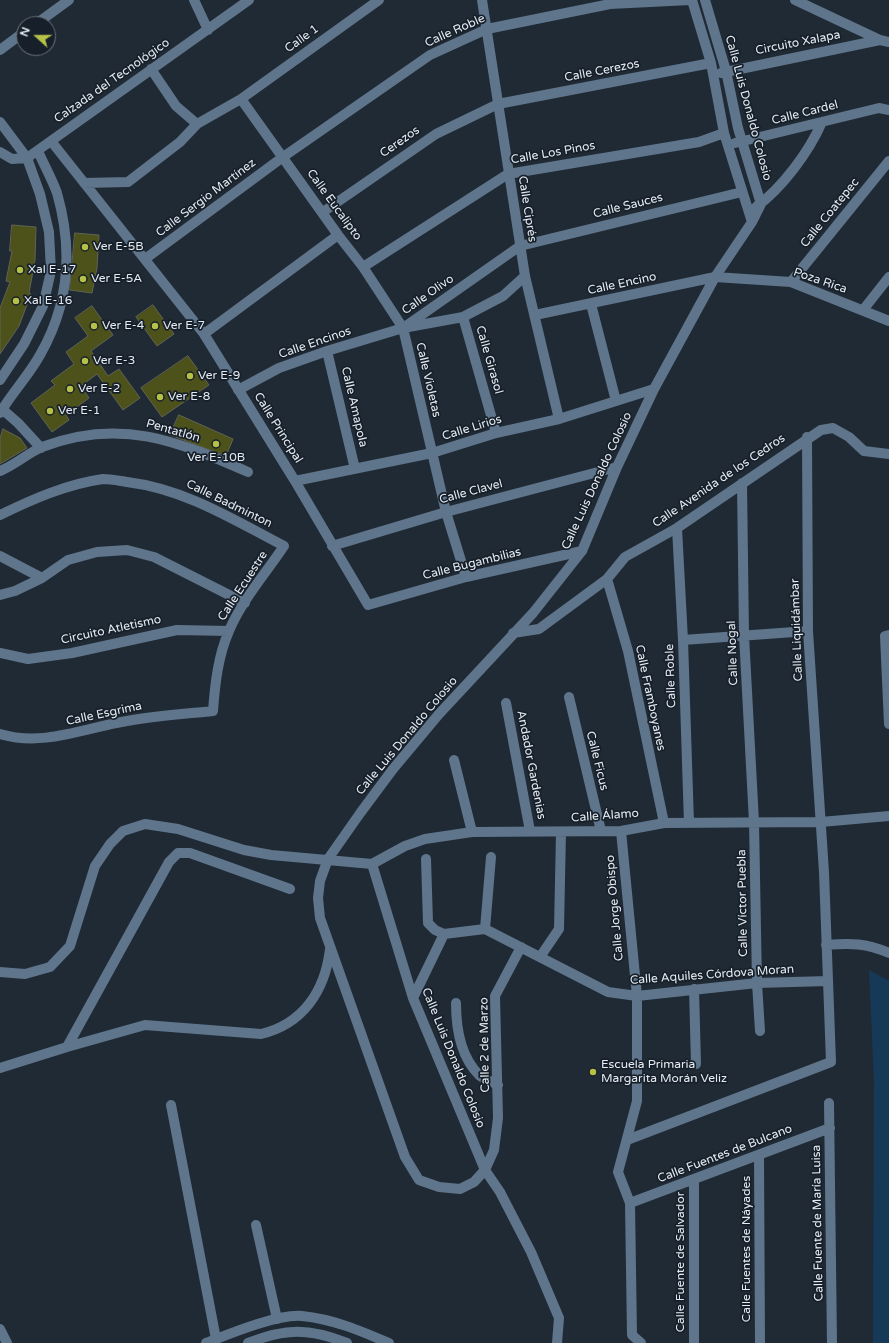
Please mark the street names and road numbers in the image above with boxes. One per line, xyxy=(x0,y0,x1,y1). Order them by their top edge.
street label: Calle Roble xyxy=(423,11,487,51)
street label: Calle 1 xyxy=(282,22,322,56)
street label: Circuito Xalapa xyxy=(754,28,842,58)
street label: Calle Luis Donaldo Colosio xyxy=(722,34,774,182)
street label: Calzada del Tecnológico xyxy=(52,36,172,126)
street label: Calle Cerezos xyxy=(563,57,641,85)
street label: Calle Cardel xyxy=(770,98,840,128)
street label: Cerezos xyxy=(377,123,423,161)
street label: Calle Los Pinos xyxy=(510,138,596,168)
street label: Calle Sergio Martínez xyxy=(153,156,259,240)
street label: Calle Eucalipto xyxy=(303,167,365,243)
street label: Calle Ciprés xyxy=(515,175,539,243)
street label: Calle Coatepec xyxy=(798,175,862,251)
street label: Calle Sauces xyxy=(592,190,664,222)
street label: Poza Rica xyxy=(791,265,849,297)
street label: Calle Encino xyxy=(586,270,658,298)
street label: Calle Olivo xyxy=(399,272,457,318)
street label: Calle Encinos xyxy=(277,324,353,362)
street label: Calle Girasol xyxy=(472,324,506,396)
street label: Calle Violetas xyxy=(412,341,444,419)
street label: Calle Amapola xyxy=(338,365,370,449)
street label: Calle Principal xyxy=(251,390,305,466)
street label: Calle Luis Donaldo Colosio xyxy=(559,410,635,552)
street label: Calle Lirios xyxy=(440,412,504,444)
street label: Pentatlón xyxy=(144,416,202,446)
street label: Calle Avenida de los Cedros xyxy=(650,431,788,531)
street label: Calle Badminton xyxy=(184,477,274,531)
street label: Calle Clavel xyxy=(438,477,504,507)
street label: Calle Bugambilias xyxy=(421,545,523,583)
street label: Calle Ecuestre xyxy=(215,548,271,624)
street label: Calle Liquidámbar xyxy=(788,578,806,682)
street label: Circuito Atletismo xyxy=(60,612,162,648)
street label: Calle Nogal xyxy=(725,620,741,686)
street label: Calle Framboyanes xyxy=(632,644,668,752)
street label: Calle Roble xyxy=(663,644,679,708)
street label: Calle Luis Donaldo Colosio xyxy=(353,674,461,798)
street label: Calle Esgrima xyxy=(65,699,143,729)
street label: Andador Gardenias xyxy=(513,709,549,821)
street label: Calle Ficus xyxy=(583,730,611,792)
street label: Calle Álamo xyxy=(571,806,639,826)
street label: Calle Víctor Puebla xyxy=(735,849,751,957)
street label: Calle Jorge Obispo xyxy=(603,854,627,962)
street label: Calle Aquiles Córdova Moran xyxy=(629,962,795,988)
street label: Calle Luis Donaldo Colosio xyxy=(418,986,488,1130)
street label: Calle 2 de Marzo xyxy=(477,997,493,1093)
street label: Calle Fuentes de Bulcano xyxy=(656,1122,794,1186)
street label: Calle Fuente de María Luisa xyxy=(809,1145,827,1301)
street label: Calle Fuentes de Náyades xyxy=(740,1176,754,1322)
street label: Calle Fuente de Salvador xyxy=(674,1192,688,1332)

